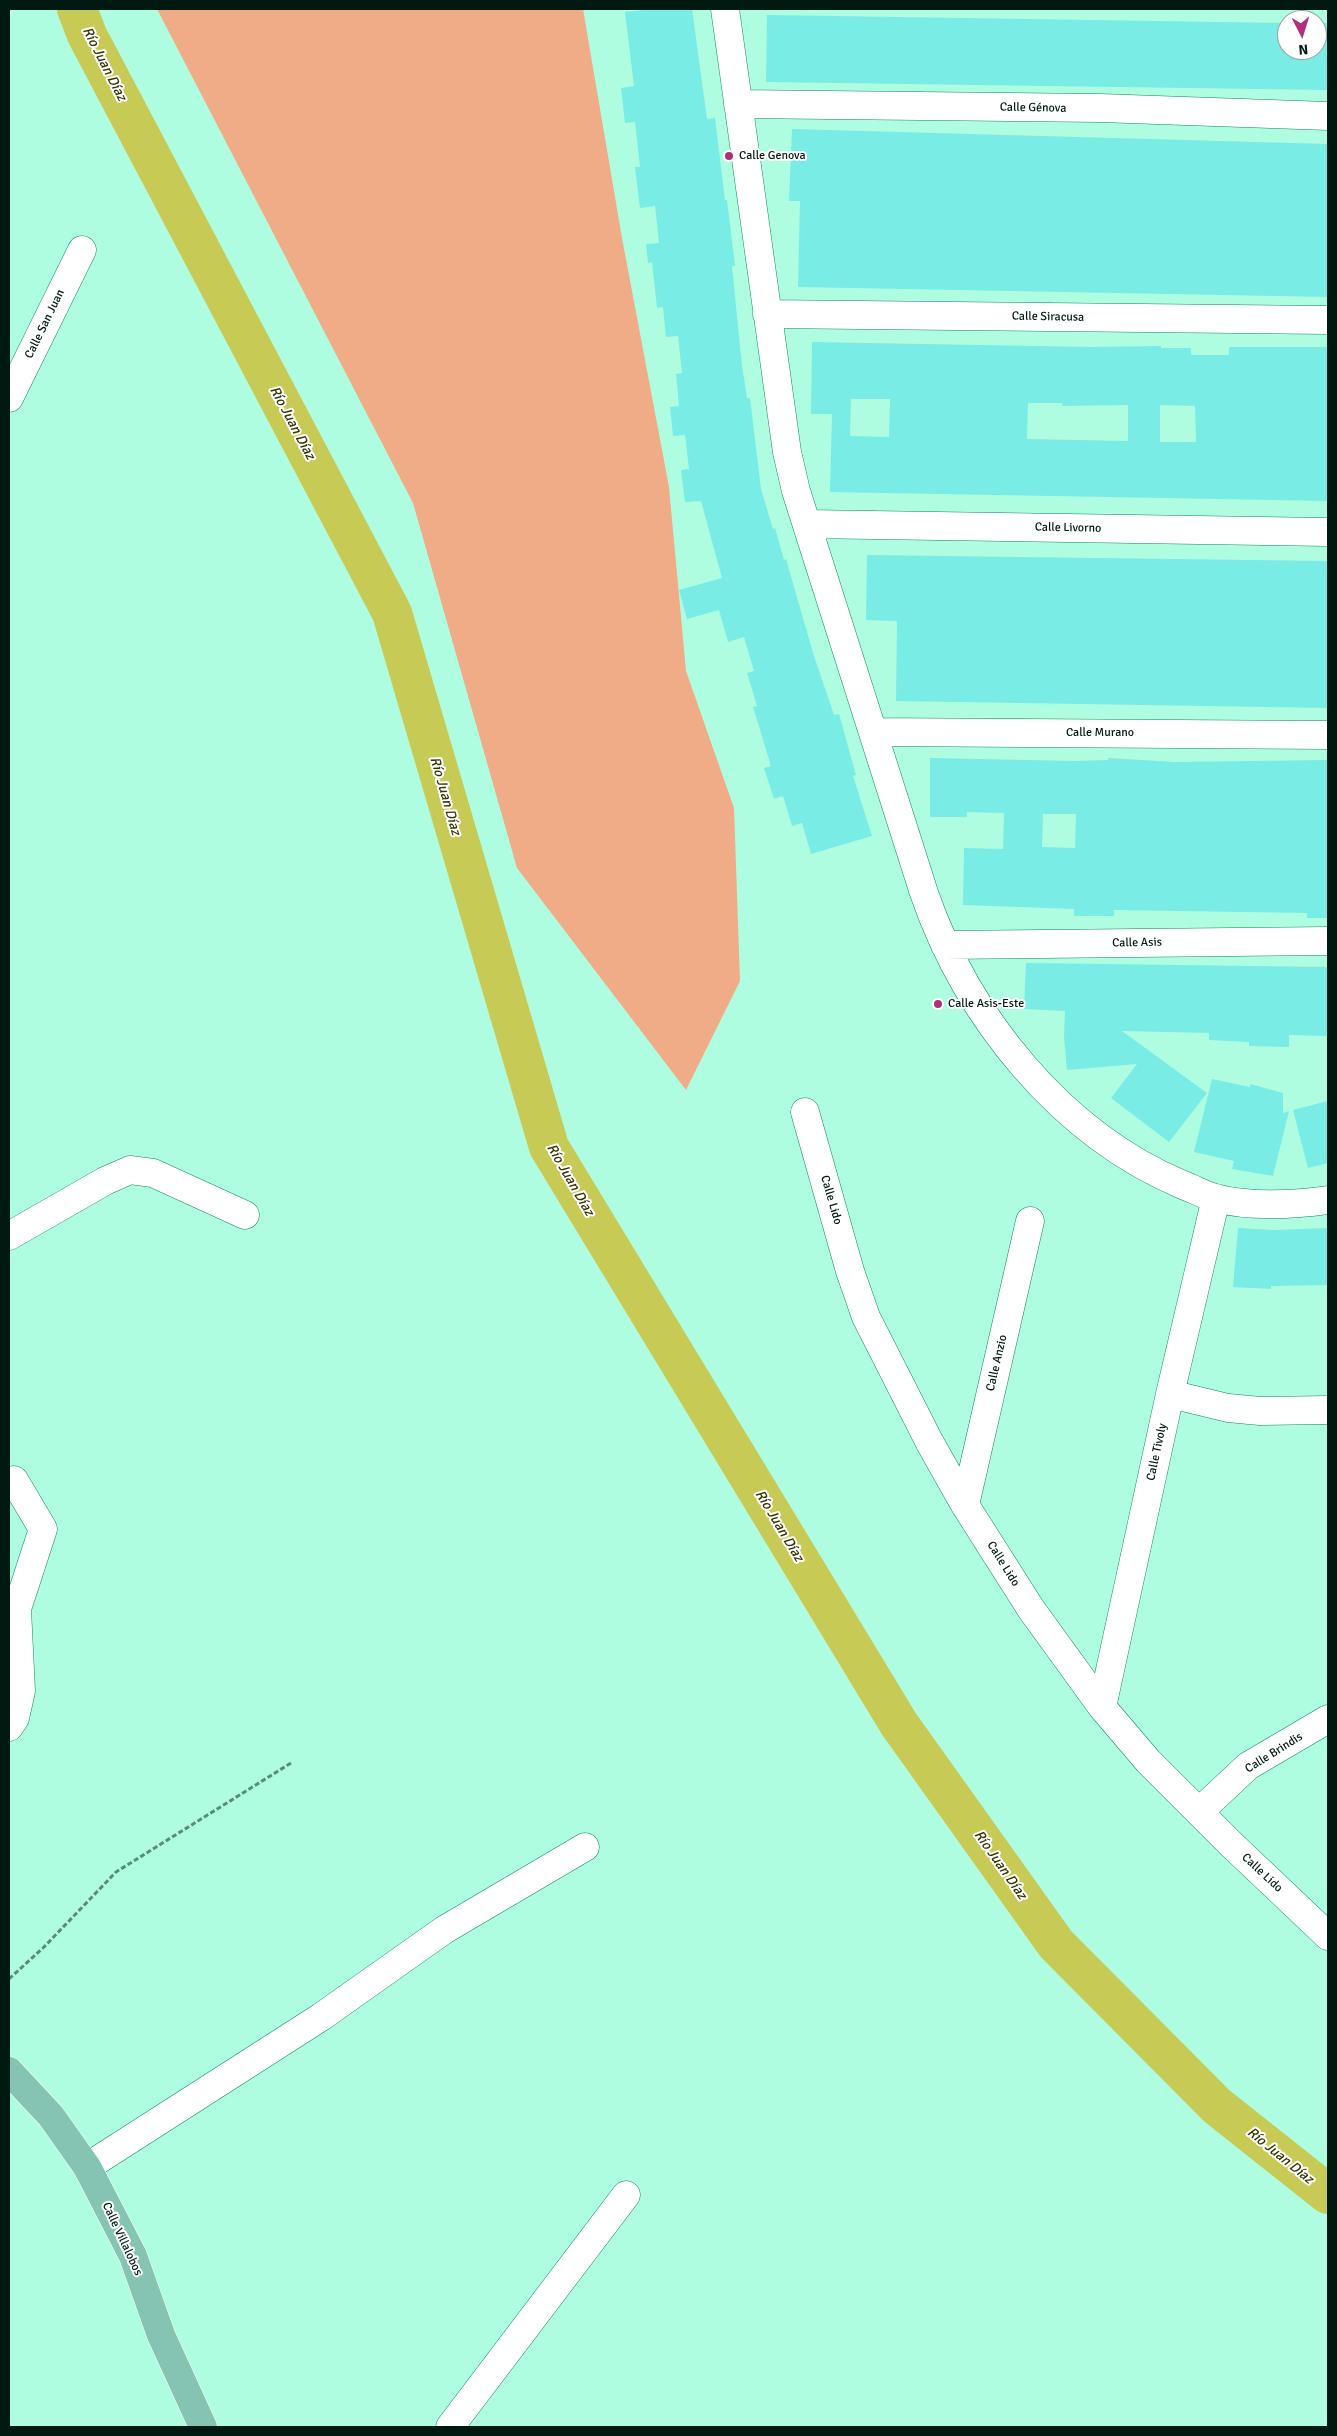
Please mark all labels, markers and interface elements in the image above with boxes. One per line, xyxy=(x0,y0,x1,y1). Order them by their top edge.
north arrow xyxy=(1277,10,1327,60)
water label: Río Juan Díaz xyxy=(78,24,130,104)
text: N xyxy=(1298,41,1309,58)
street label: Calle Génova xyxy=(1000,100,1066,116)
place label: Calle Genova xyxy=(739,149,806,163)
marker: Calle Genova xyxy=(723,150,735,162)
street label: Calle San Juan xyxy=(22,287,68,361)
street label: Calle Siracusa xyxy=(1012,309,1084,325)
water label: Río Juan Díaz xyxy=(266,384,318,462)
street label: Calle Livorno xyxy=(1035,520,1101,536)
street label: Calle Murano xyxy=(1066,726,1134,740)
water label: Río Juan Díaz xyxy=(426,755,464,837)
street label: Calle Asis xyxy=(1112,935,1162,951)
place label: Calle Asis-Este xyxy=(948,997,1024,1011)
marker: Calle Asis-Este xyxy=(932,998,944,1010)
water label: Río Juan Díaz xyxy=(543,1141,597,1219)
street label: Calle Lido xyxy=(817,1174,845,1226)
street label: Calle Anzio xyxy=(984,1333,1010,1393)
street label: Calle Tivoly xyxy=(1144,1422,1170,1482)
water label: Río Juan Díaz xyxy=(751,1487,807,1565)
street label: Calle Lido xyxy=(983,1539,1023,1589)
street label: Calle Brindis xyxy=(1243,1730,1305,1776)
water label: Río Juan Díaz xyxy=(970,1827,1030,1903)
street label: Calle Lido xyxy=(1239,1850,1285,1896)
water label: Río Juan Díaz xyxy=(1243,2124,1317,2188)
street label: Calle Villalobos xyxy=(99,2200,145,2278)

